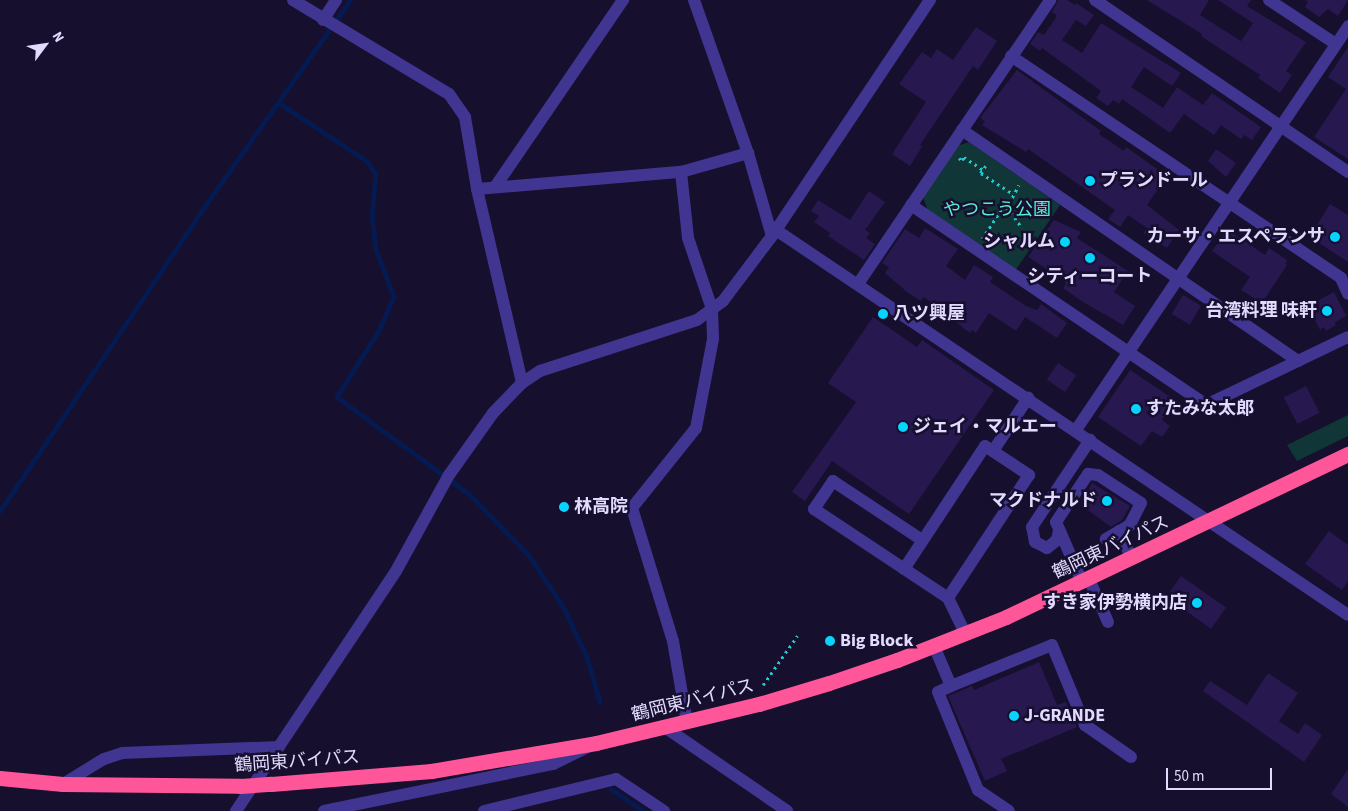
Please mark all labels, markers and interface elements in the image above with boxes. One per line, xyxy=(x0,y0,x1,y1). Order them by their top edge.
north arrow xyxy=(20,20,70,70)
text: N xyxy=(47,28,69,46)
place label: プランドール xyxy=(1100,170,1208,192)
marker: プランドール xyxy=(1084,175,1096,187)
park label: やつこう公園 xyxy=(943,199,1051,221)
place label: カーサ・エスペランサ xyxy=(1145,226,1325,248)
place label: シャルム xyxy=(983,231,1055,253)
marker: カーサ・エスペランサ xyxy=(1329,231,1341,243)
marker: シャルム xyxy=(1059,236,1071,248)
marker: シティーコート xyxy=(1084,252,1096,264)
place label: シティーコート xyxy=(1027,266,1153,288)
place label: 台湾料理 味軒 xyxy=(1205,300,1317,322)
place label: 八ツ興屋 xyxy=(893,303,965,325)
marker: 台湾料理 味軒 xyxy=(1321,305,1333,317)
marker: 八ツ興屋 xyxy=(877,308,889,320)
place label: すたみな太郎 xyxy=(1146,398,1254,420)
marker: すたみな太郎 xyxy=(1130,403,1142,415)
place label: ジェイ・マルエー xyxy=(913,416,1057,438)
marker: ジェイ・マルエー xyxy=(897,421,909,433)
place label: マクドナルド xyxy=(989,490,1097,512)
marker: マクドナルド xyxy=(1101,495,1113,507)
place label: 林高院 xyxy=(574,496,628,518)
marker: 林高院 xyxy=(558,501,570,513)
street label: 鶴岡東バイパス xyxy=(1049,512,1173,584)
place label: すき家伊勢横内店 xyxy=(1043,592,1187,614)
marker: すき家伊勢横内店 xyxy=(1191,597,1203,609)
place label: Big Block xyxy=(840,630,913,652)
marker: Big Block xyxy=(824,635,836,647)
street label: 鶴岡東バイパス xyxy=(629,675,757,727)
place label: J-GRANDE xyxy=(1024,705,1105,727)
marker: J-GRANDE xyxy=(1008,710,1020,722)
street label: 鶴岡東バイパス xyxy=(233,747,361,777)
scale bar xyxy=(1168,758,1274,790)
text: 50 m xyxy=(1174,766,1204,787)

